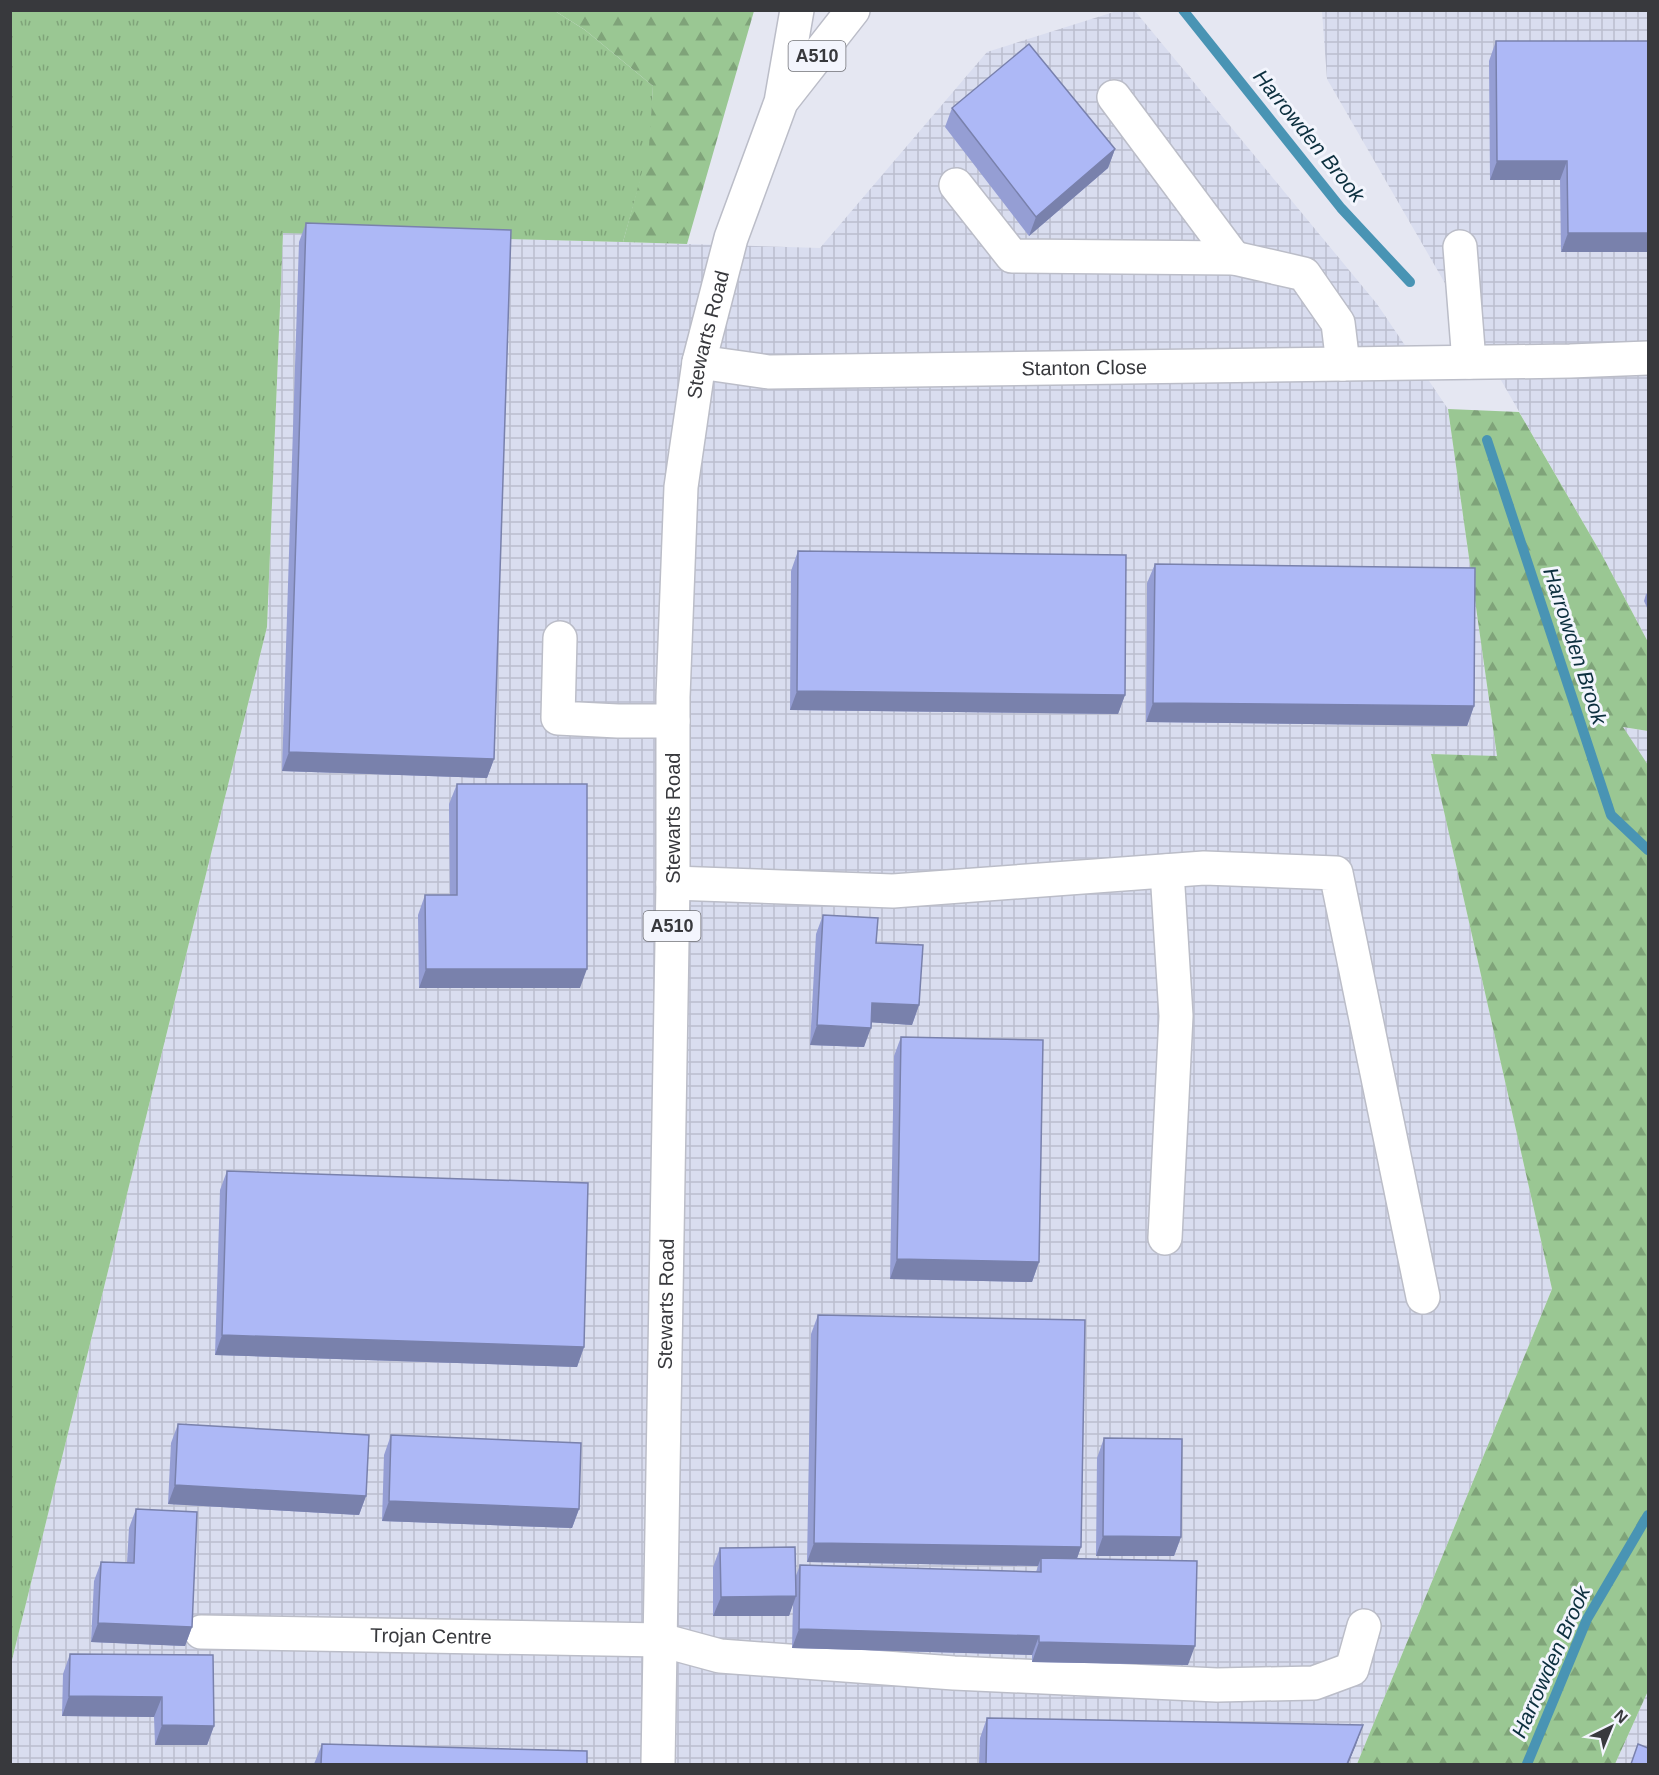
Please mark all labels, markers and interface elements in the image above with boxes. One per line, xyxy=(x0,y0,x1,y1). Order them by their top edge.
road number: A510 xyxy=(788,41,846,71)
water label: Harrowden Brook xyxy=(1249,65,1371,208)
street label: Stewarts Road xyxy=(683,268,733,400)
street label: Stanton Close xyxy=(1021,356,1147,380)
water label: Harrowden Brook xyxy=(1539,565,1612,729)
street label: Stewarts Road xyxy=(662,753,684,884)
road number: A510 xyxy=(644,911,700,941)
street label: Stewarts Road xyxy=(654,1238,678,1370)
water label: Harrowden Brook xyxy=(1507,1581,1595,1741)
street label: Trojan Centre xyxy=(370,1624,492,1648)
north arrow xyxy=(1581,1697,1641,1757)
text: N xyxy=(1611,1706,1631,1727)

